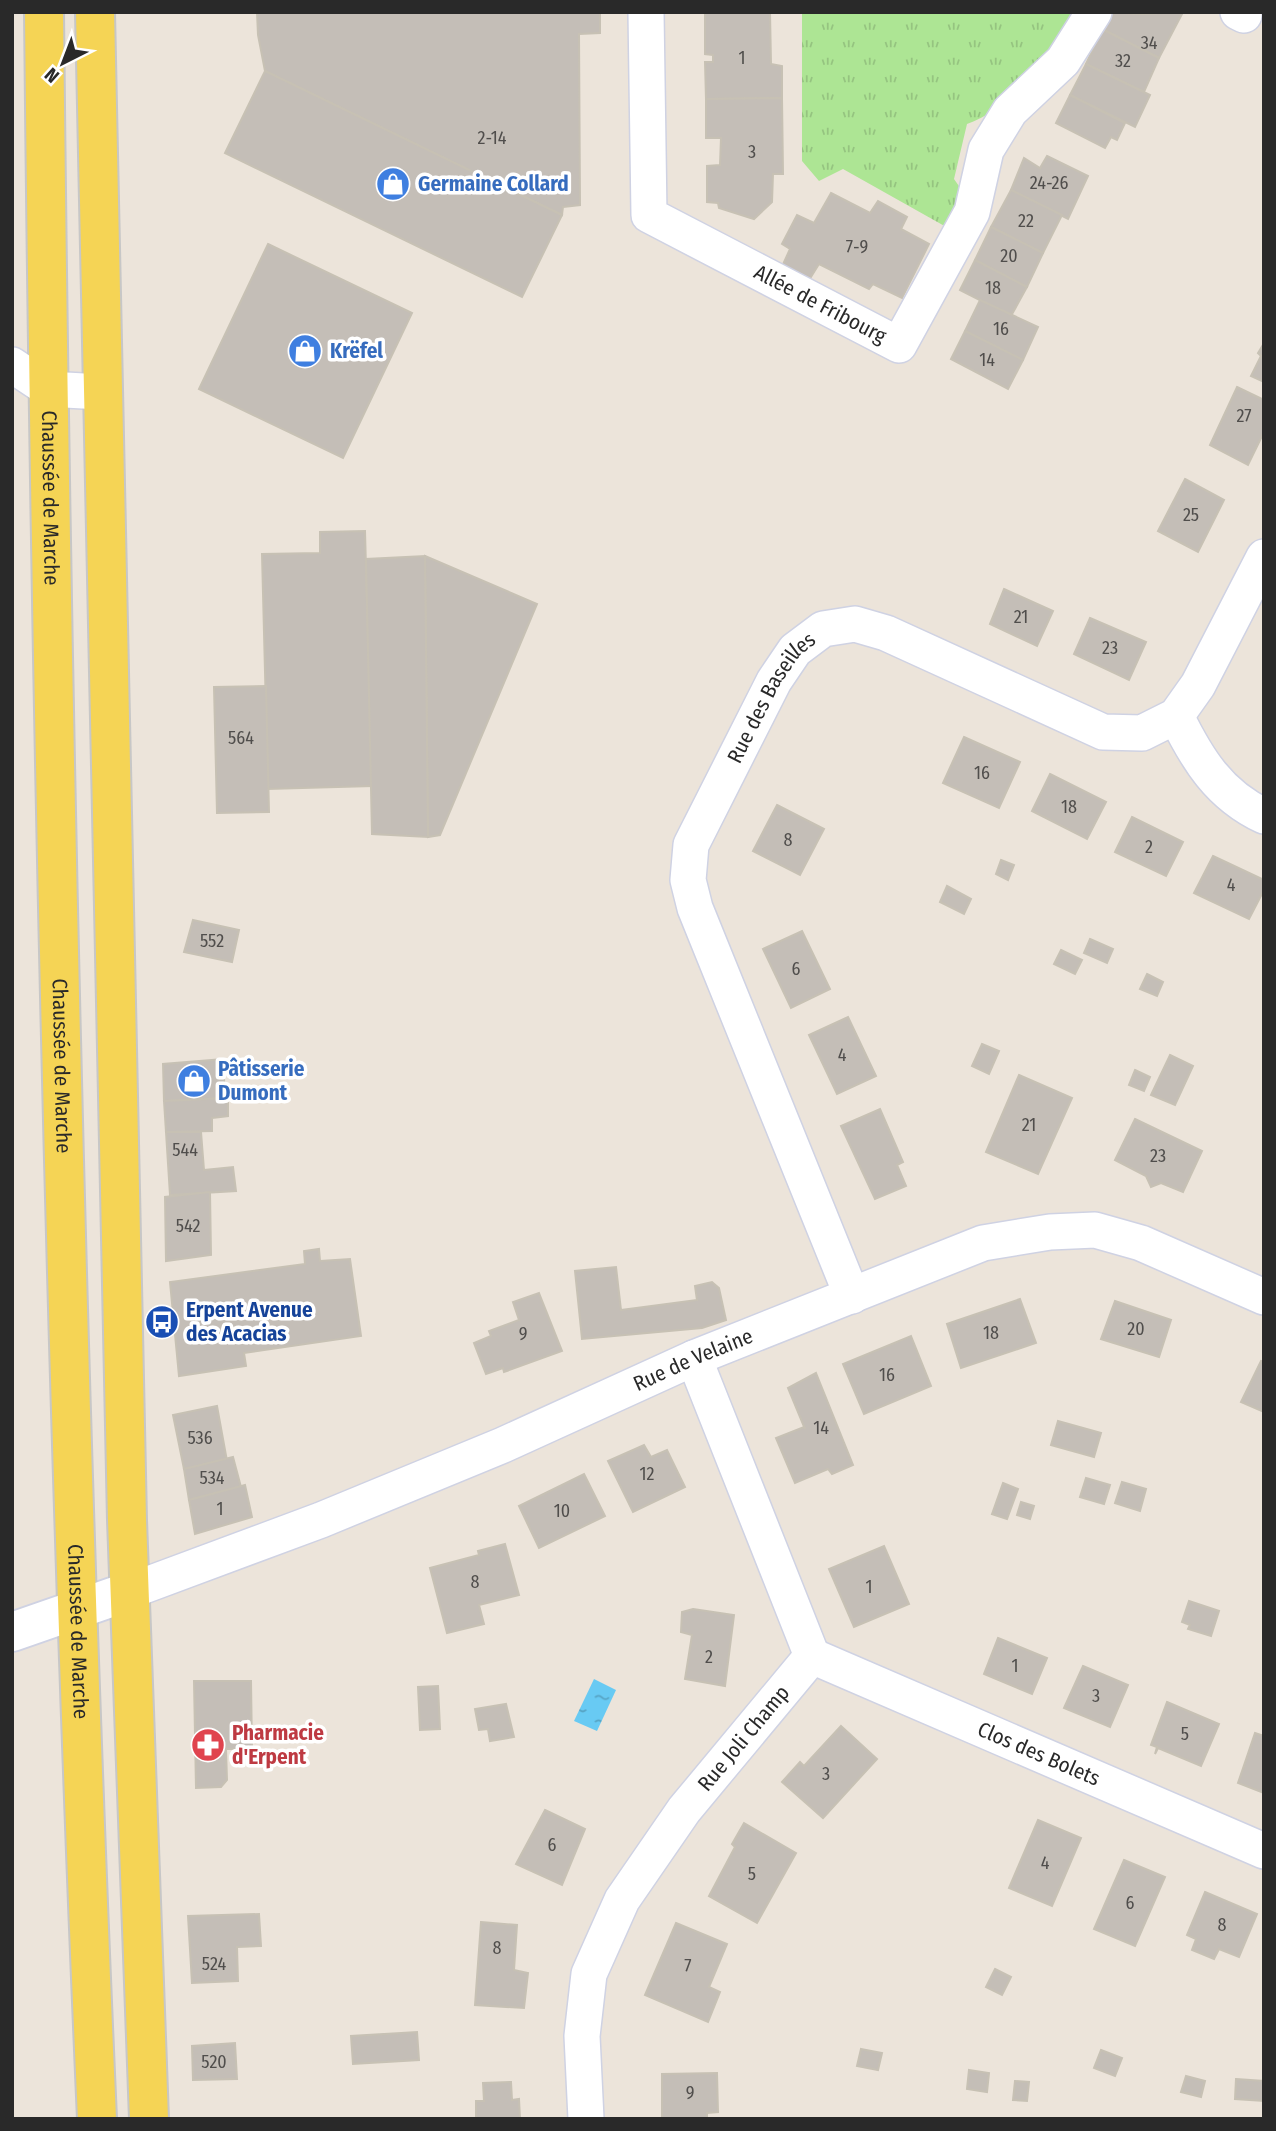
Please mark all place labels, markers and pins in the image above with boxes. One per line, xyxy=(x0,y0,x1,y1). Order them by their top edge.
shop icon: Germaine Collard xyxy=(374,165,412,203)
place label: Germaine Collard xyxy=(418,171,569,197)
shop icon: Krëfel xyxy=(286,332,324,370)
place label: Krëfel xyxy=(330,338,383,364)
place label: Pâtisserie Dumont xyxy=(218,1056,305,1106)
shop icon: Pâtisserie Dumont xyxy=(175,1062,213,1100)
place label: Erpent Avenue des Acacias xyxy=(186,1297,313,1347)
bus stop icon: Erpent Avenue des Acacias xyxy=(143,1303,181,1341)
place label: Pharmacie d'Erpent xyxy=(232,1720,324,1770)
pharmacy icon: Pharmacie d'Erpent xyxy=(189,1726,227,1764)

